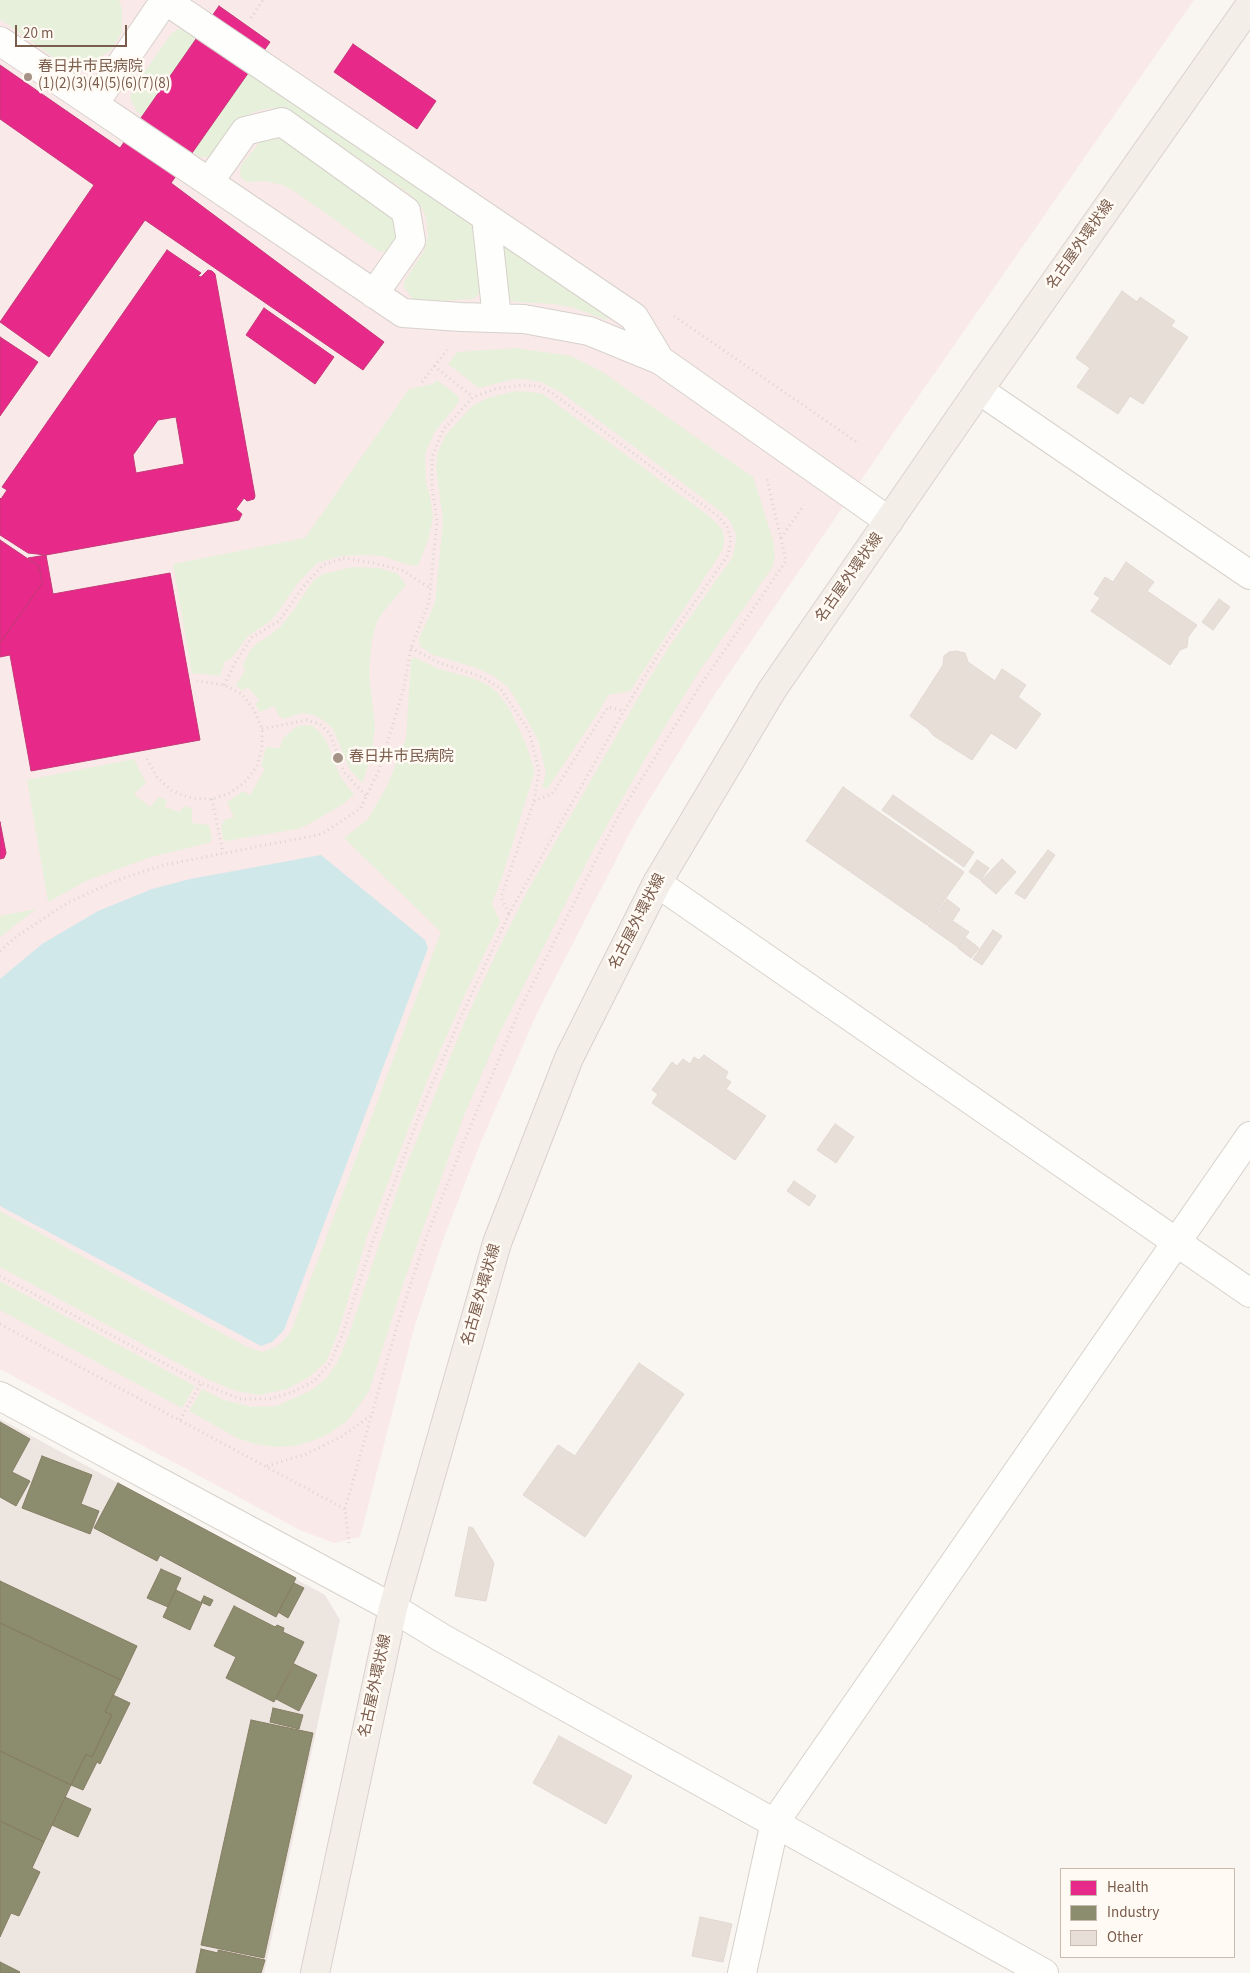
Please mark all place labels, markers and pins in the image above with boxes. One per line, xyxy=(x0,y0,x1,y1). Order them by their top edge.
place label: 春日井市民病院 (1)(2)(3)(4)(5)(6)(7)(8) xyxy=(38,59,170,94)
marker: 春日井市民病院 (1)(2)(3)(4)(5)(6)(7)(8) xyxy=(22,71,34,83)
place label: 春日井市民病院 xyxy=(349,749,454,767)
marker: 春日井市民病院 xyxy=(331,751,345,765)

